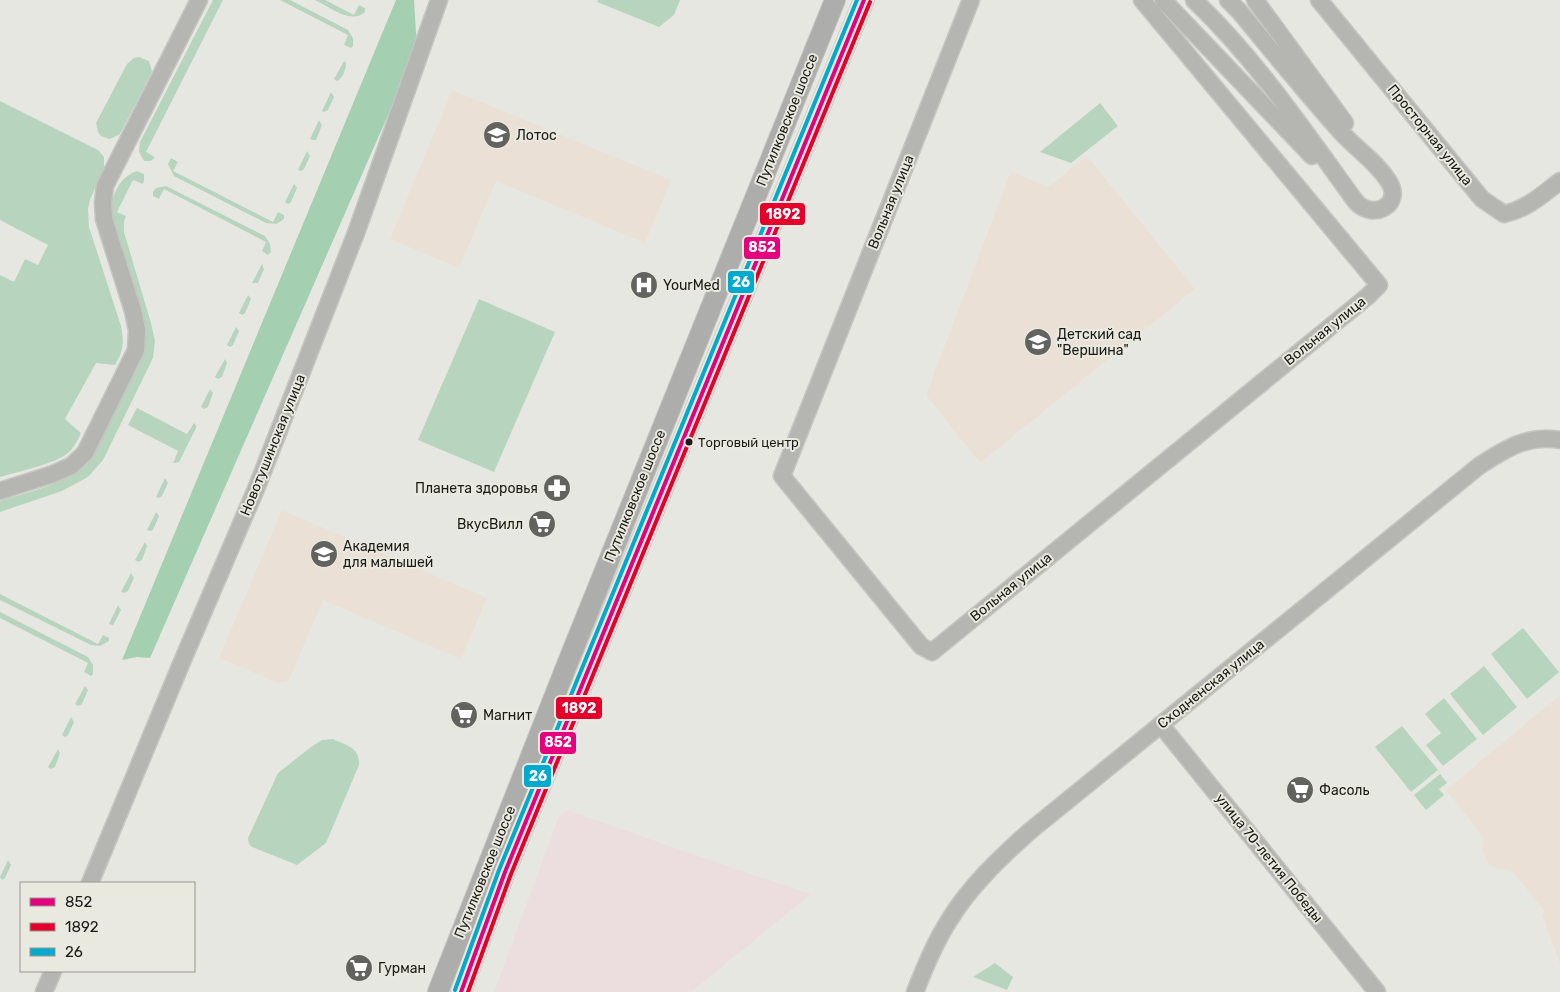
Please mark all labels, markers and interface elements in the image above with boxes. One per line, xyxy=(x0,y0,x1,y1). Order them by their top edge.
street label: Путилковское шоссе xyxy=(753,51,821,189)
street label: Просторная улица xyxy=(1384,81,1476,189)
school or university icon: Лотос xyxy=(482,120,512,150)
place label: Лотос xyxy=(516,127,557,144)
street label: Вольная улица xyxy=(864,152,918,252)
line badge: 1892 xyxy=(759,202,806,226)
text: 1892 xyxy=(766,206,800,223)
line badge: 852 xyxy=(743,236,781,260)
text: 852 xyxy=(748,239,776,256)
hospital icon: YourMed xyxy=(629,270,659,300)
line badge: 26 xyxy=(727,270,755,294)
text: 26 xyxy=(732,274,750,291)
place label: YourMed xyxy=(663,277,720,294)
street label: Вольная улица xyxy=(1281,293,1369,369)
place label: Детский сад "Вершина" xyxy=(1057,326,1142,359)
school or university icon: Детский сад "Вершина" xyxy=(1023,327,1053,357)
street label: Новотушинская улица xyxy=(237,372,309,518)
street label: Путилковское шоссе xyxy=(601,427,669,565)
place label: Торговый центр xyxy=(698,435,799,450)
marker: Торговый центр xyxy=(684,437,694,447)
pharmacy icon: Планета здоровья xyxy=(542,473,572,503)
place label: Планета здоровья xyxy=(415,480,538,497)
supermarket icon: ВкусВилл xyxy=(527,509,557,539)
place label: ВкусВилл xyxy=(457,516,523,533)
place label: Академия для малышей xyxy=(343,538,433,571)
school or university icon: Академия для малышей xyxy=(309,539,339,569)
street label: Вольная улица xyxy=(967,549,1055,625)
street label: Сходненская улица xyxy=(1154,636,1268,732)
line badge: 1892 xyxy=(555,696,603,720)
supermarket icon: Магнит xyxy=(449,700,479,730)
text: 1892 xyxy=(562,700,596,717)
place label: Магнит xyxy=(483,707,532,724)
line badge: 852 xyxy=(539,731,577,755)
text: 852 xyxy=(544,734,572,751)
line badge: 26 xyxy=(523,764,552,788)
text: 26 xyxy=(529,768,547,785)
supermarket icon: Фасоль xyxy=(1285,775,1315,805)
place label: Фасоль xyxy=(1319,782,1369,799)
street label: улица 70-летия Победы xyxy=(1212,790,1326,926)
street label: Путилковское шоссе xyxy=(451,803,519,941)
legend xyxy=(20,882,195,972)
text: 852 xyxy=(65,893,92,911)
text: 1892 xyxy=(65,918,99,936)
text: 26 xyxy=(65,943,83,961)
supermarket icon: Гурман xyxy=(344,953,374,983)
place label: Гурман xyxy=(378,960,426,977)

